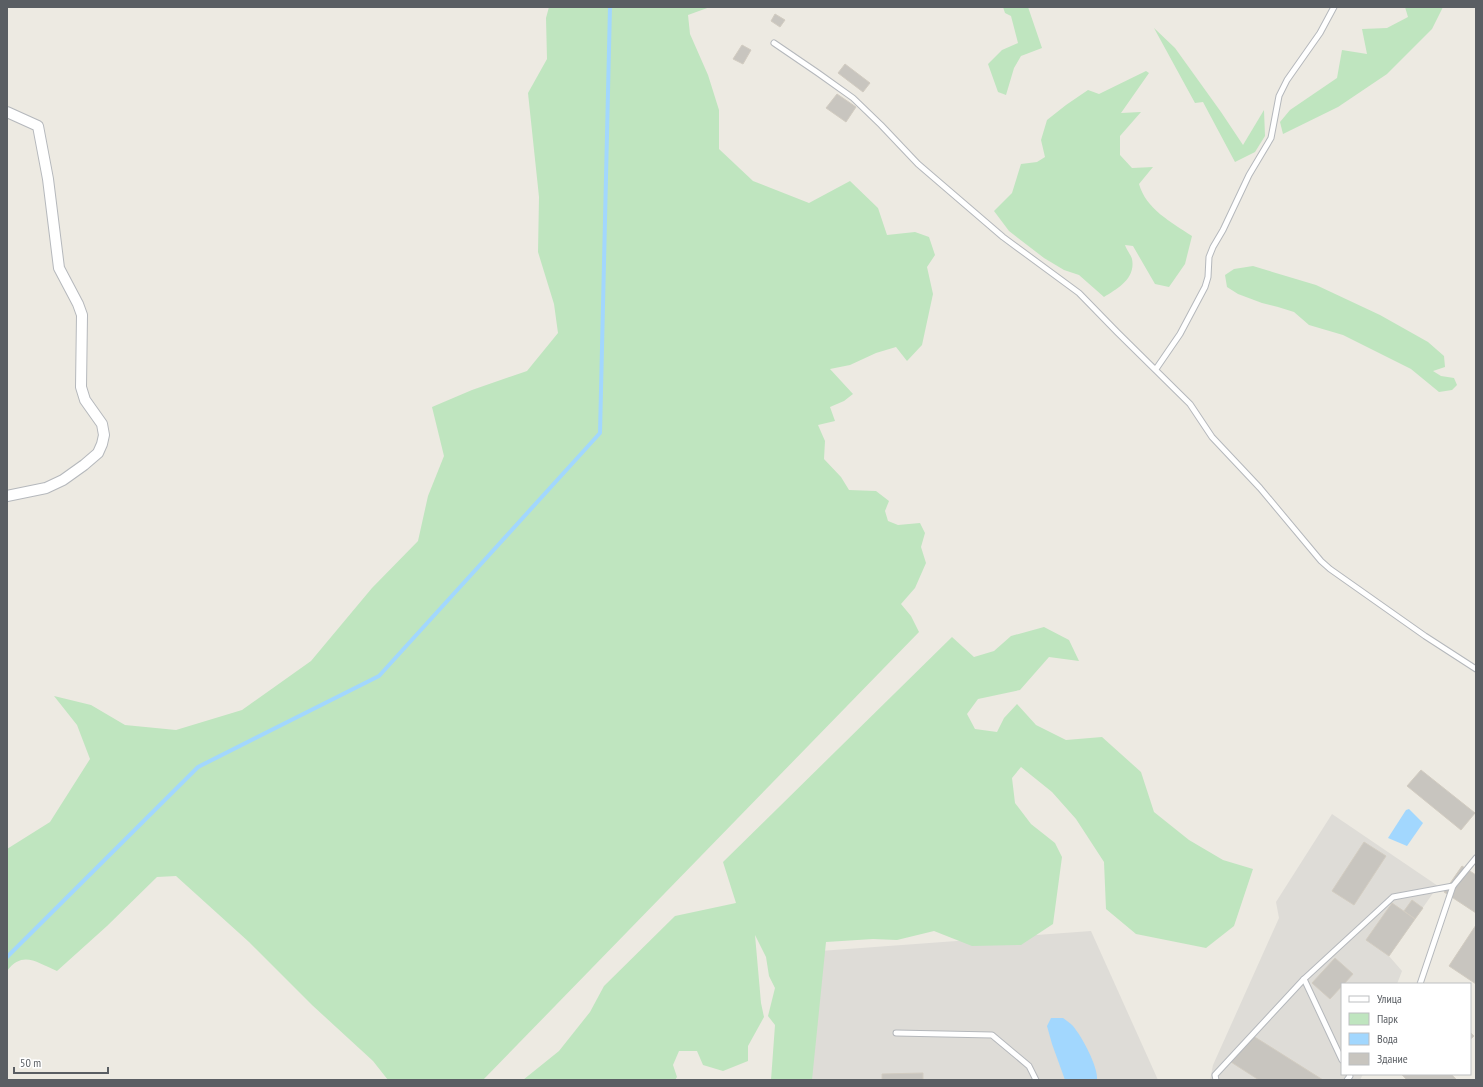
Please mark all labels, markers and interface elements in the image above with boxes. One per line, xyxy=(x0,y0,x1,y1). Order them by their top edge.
legend xyxy=(1341,983,1471,1075)
text: Улица xyxy=(1377,991,1402,1006)
text: Парк xyxy=(1377,1011,1398,1026)
text: Вода xyxy=(1377,1031,1398,1046)
scale bar xyxy=(14,1049,108,1075)
text: Здание xyxy=(1377,1051,1408,1066)
text: 50 m xyxy=(20,1055,41,1070)

